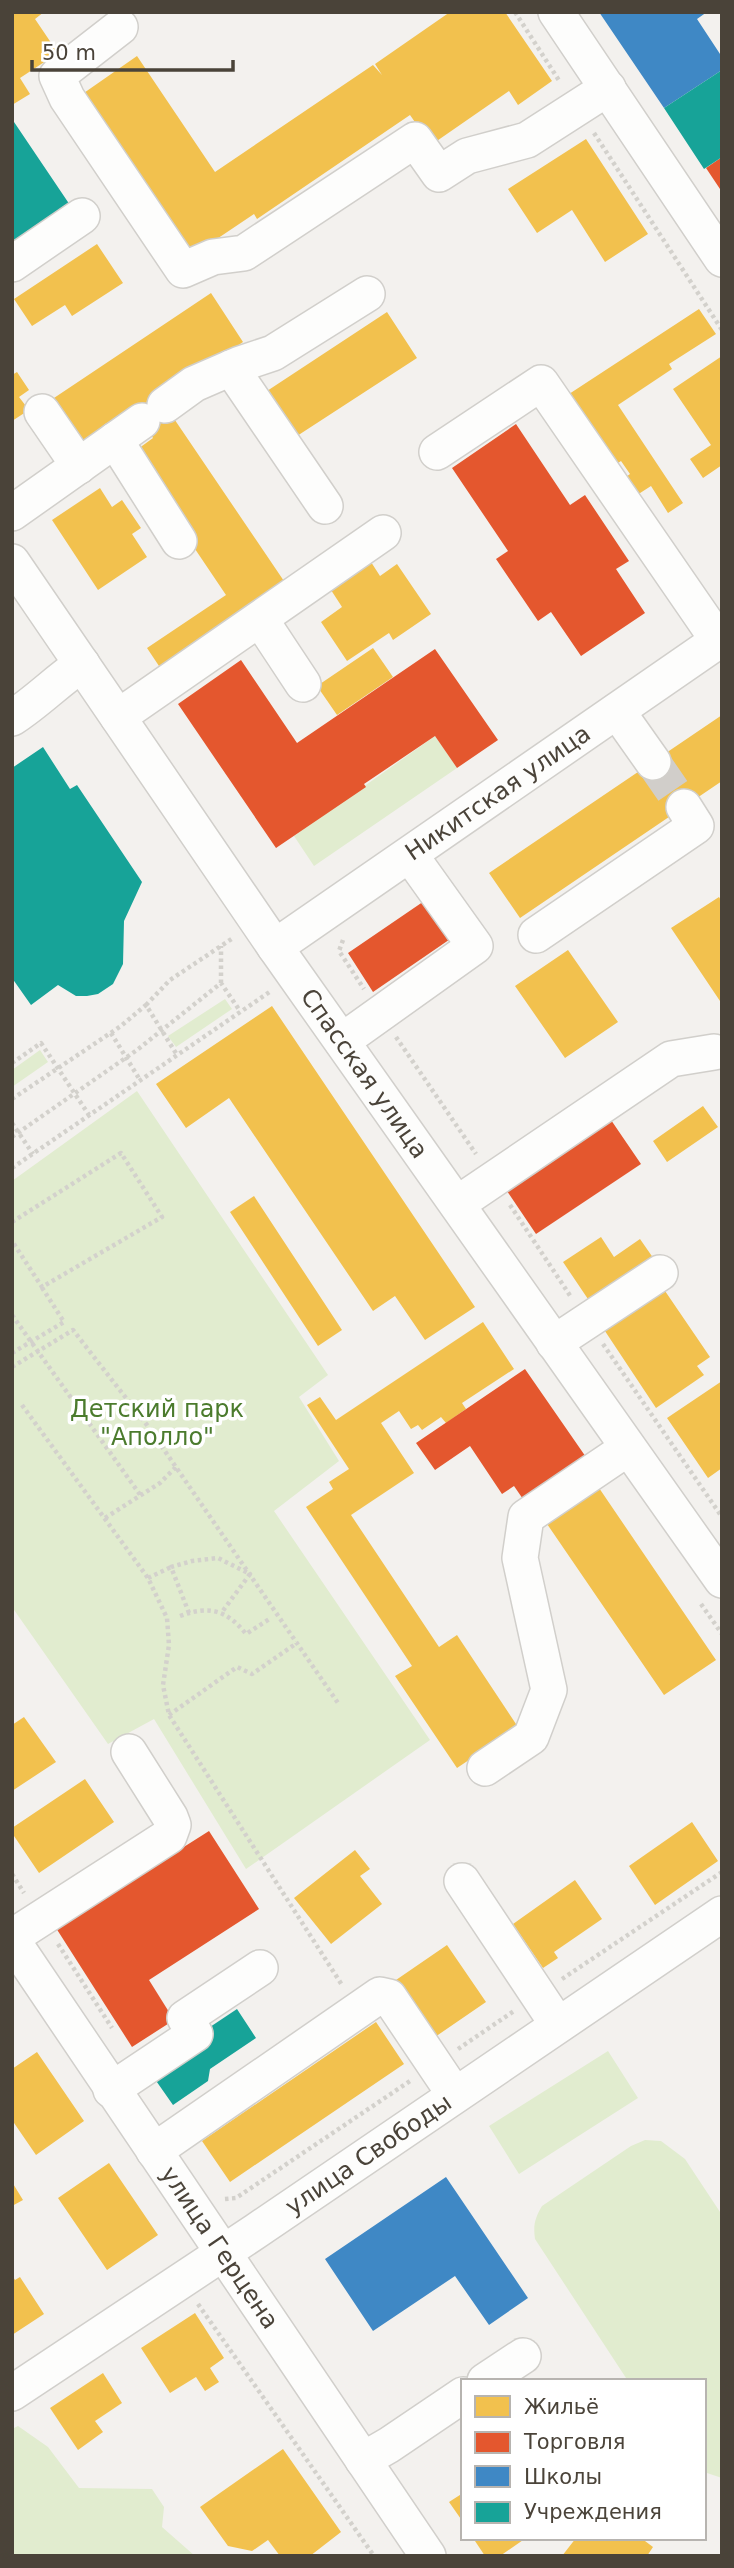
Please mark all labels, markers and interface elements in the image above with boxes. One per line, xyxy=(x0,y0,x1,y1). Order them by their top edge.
scale bar xyxy=(32,28,233,72)
text: 50 m xyxy=(42,41,96,65)
street label: Никитская улица xyxy=(400,719,596,867)
street label: Спасская улица xyxy=(295,983,434,1164)
park label: Детский парк "Аполло" xyxy=(70,1395,244,1451)
street label: улица Свободы xyxy=(280,2088,457,2221)
street label: улица Герцена xyxy=(155,2161,284,2334)
legend xyxy=(461,2379,706,2540)
text: Жильё xyxy=(524,2395,599,2419)
text: Торговля xyxy=(523,2430,625,2454)
text: Школы xyxy=(524,2465,602,2489)
text: Учреждения xyxy=(524,2500,662,2524)

